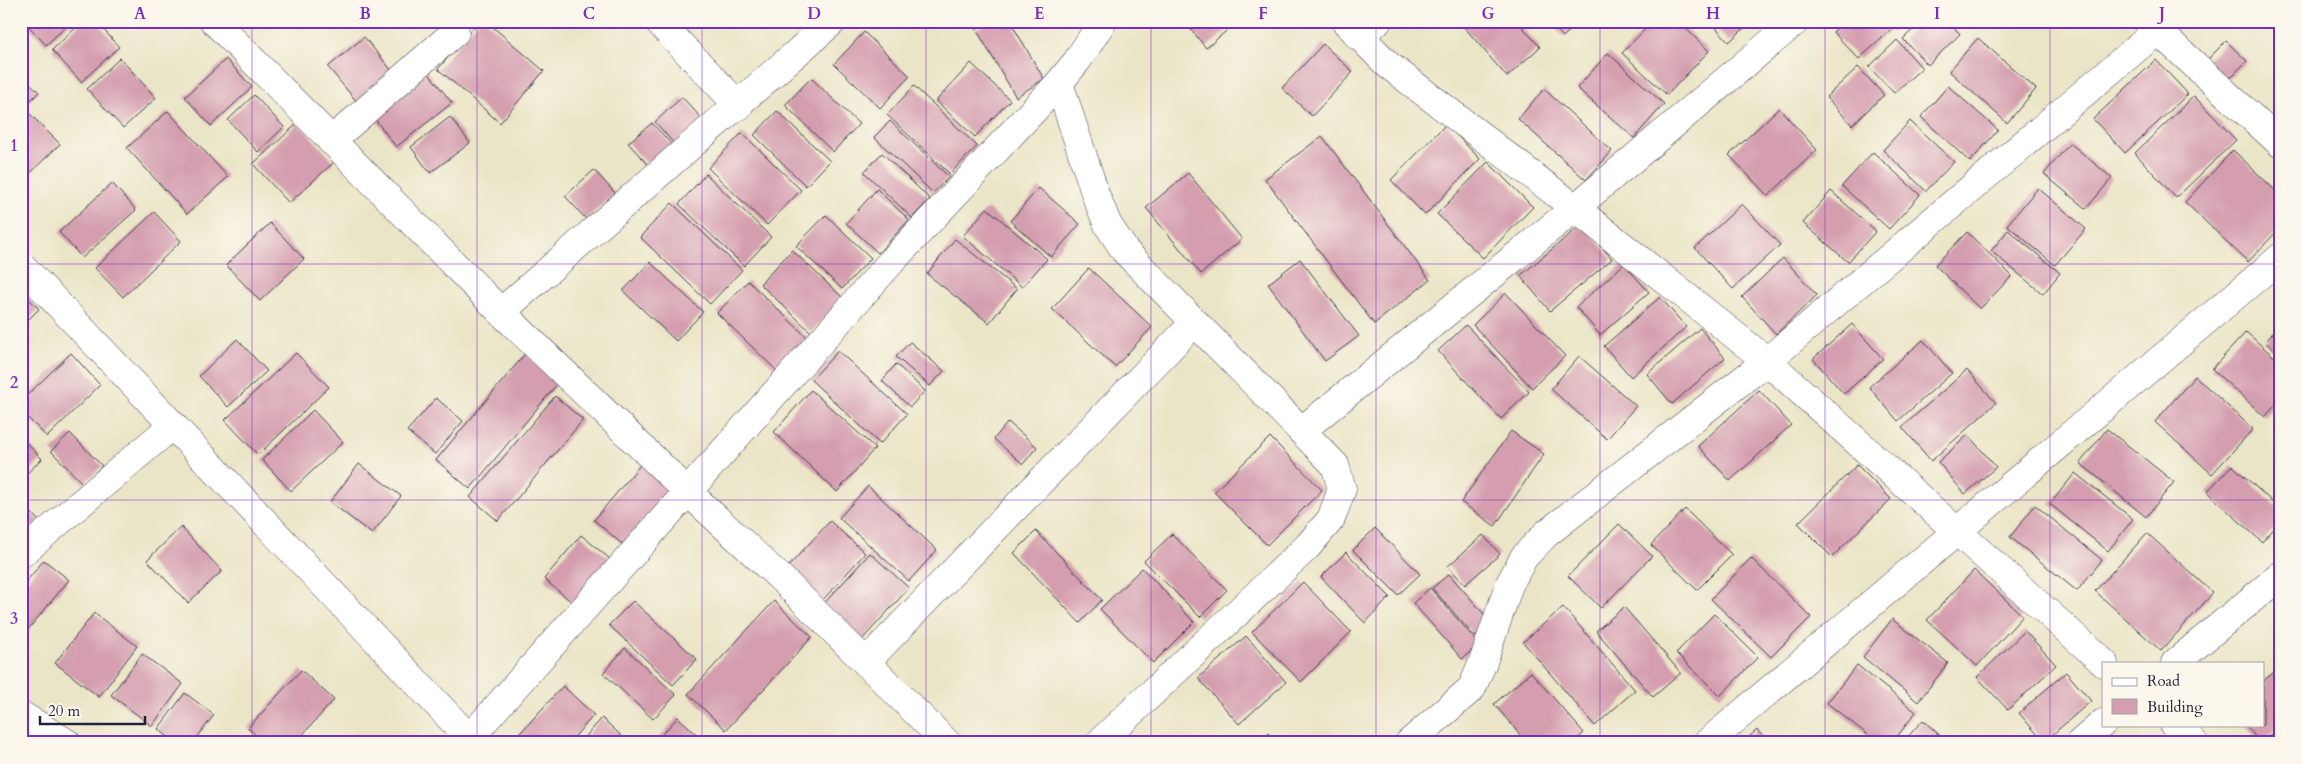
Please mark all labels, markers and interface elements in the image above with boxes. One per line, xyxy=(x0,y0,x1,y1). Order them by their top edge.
text: A xyxy=(134,3,146,25)
text: B xyxy=(359,3,371,25)
text: C xyxy=(583,3,595,25)
text: D xyxy=(807,3,821,25)
text: E xyxy=(1034,3,1044,25)
text: F xyxy=(1258,3,1268,25)
text: G xyxy=(1481,3,1495,25)
text: H xyxy=(1706,3,1720,25)
text: I xyxy=(1934,3,1940,25)
text: J xyxy=(2157,3,2165,25)
text: 1 xyxy=(10,135,18,157)
text: 2 xyxy=(10,372,18,394)
text: 3 xyxy=(10,608,18,630)
legend xyxy=(2102,662,2264,726)
text: Road xyxy=(2147,671,2180,691)
scale bar xyxy=(40,694,145,726)
text: Building xyxy=(2147,697,2203,717)
text: 20 m xyxy=(48,701,80,721)

